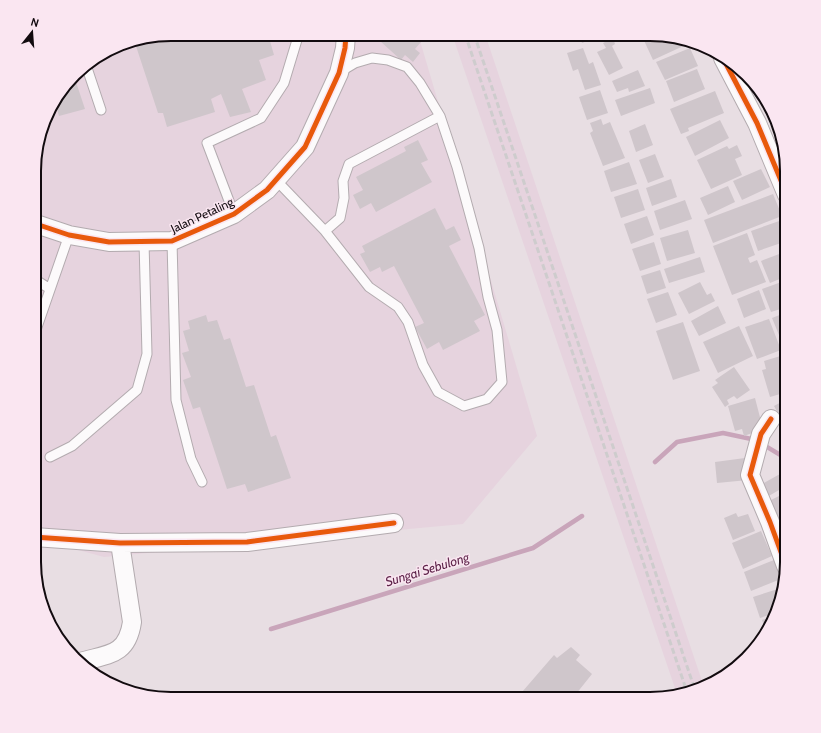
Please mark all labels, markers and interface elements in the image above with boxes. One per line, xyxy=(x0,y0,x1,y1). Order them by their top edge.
north arrow xyxy=(12,12,52,52)
text: N xyxy=(29,15,41,30)
street label: Jalan Petaling xyxy=(167,194,237,236)
water label: Sungai Sebulong xyxy=(383,548,472,589)

